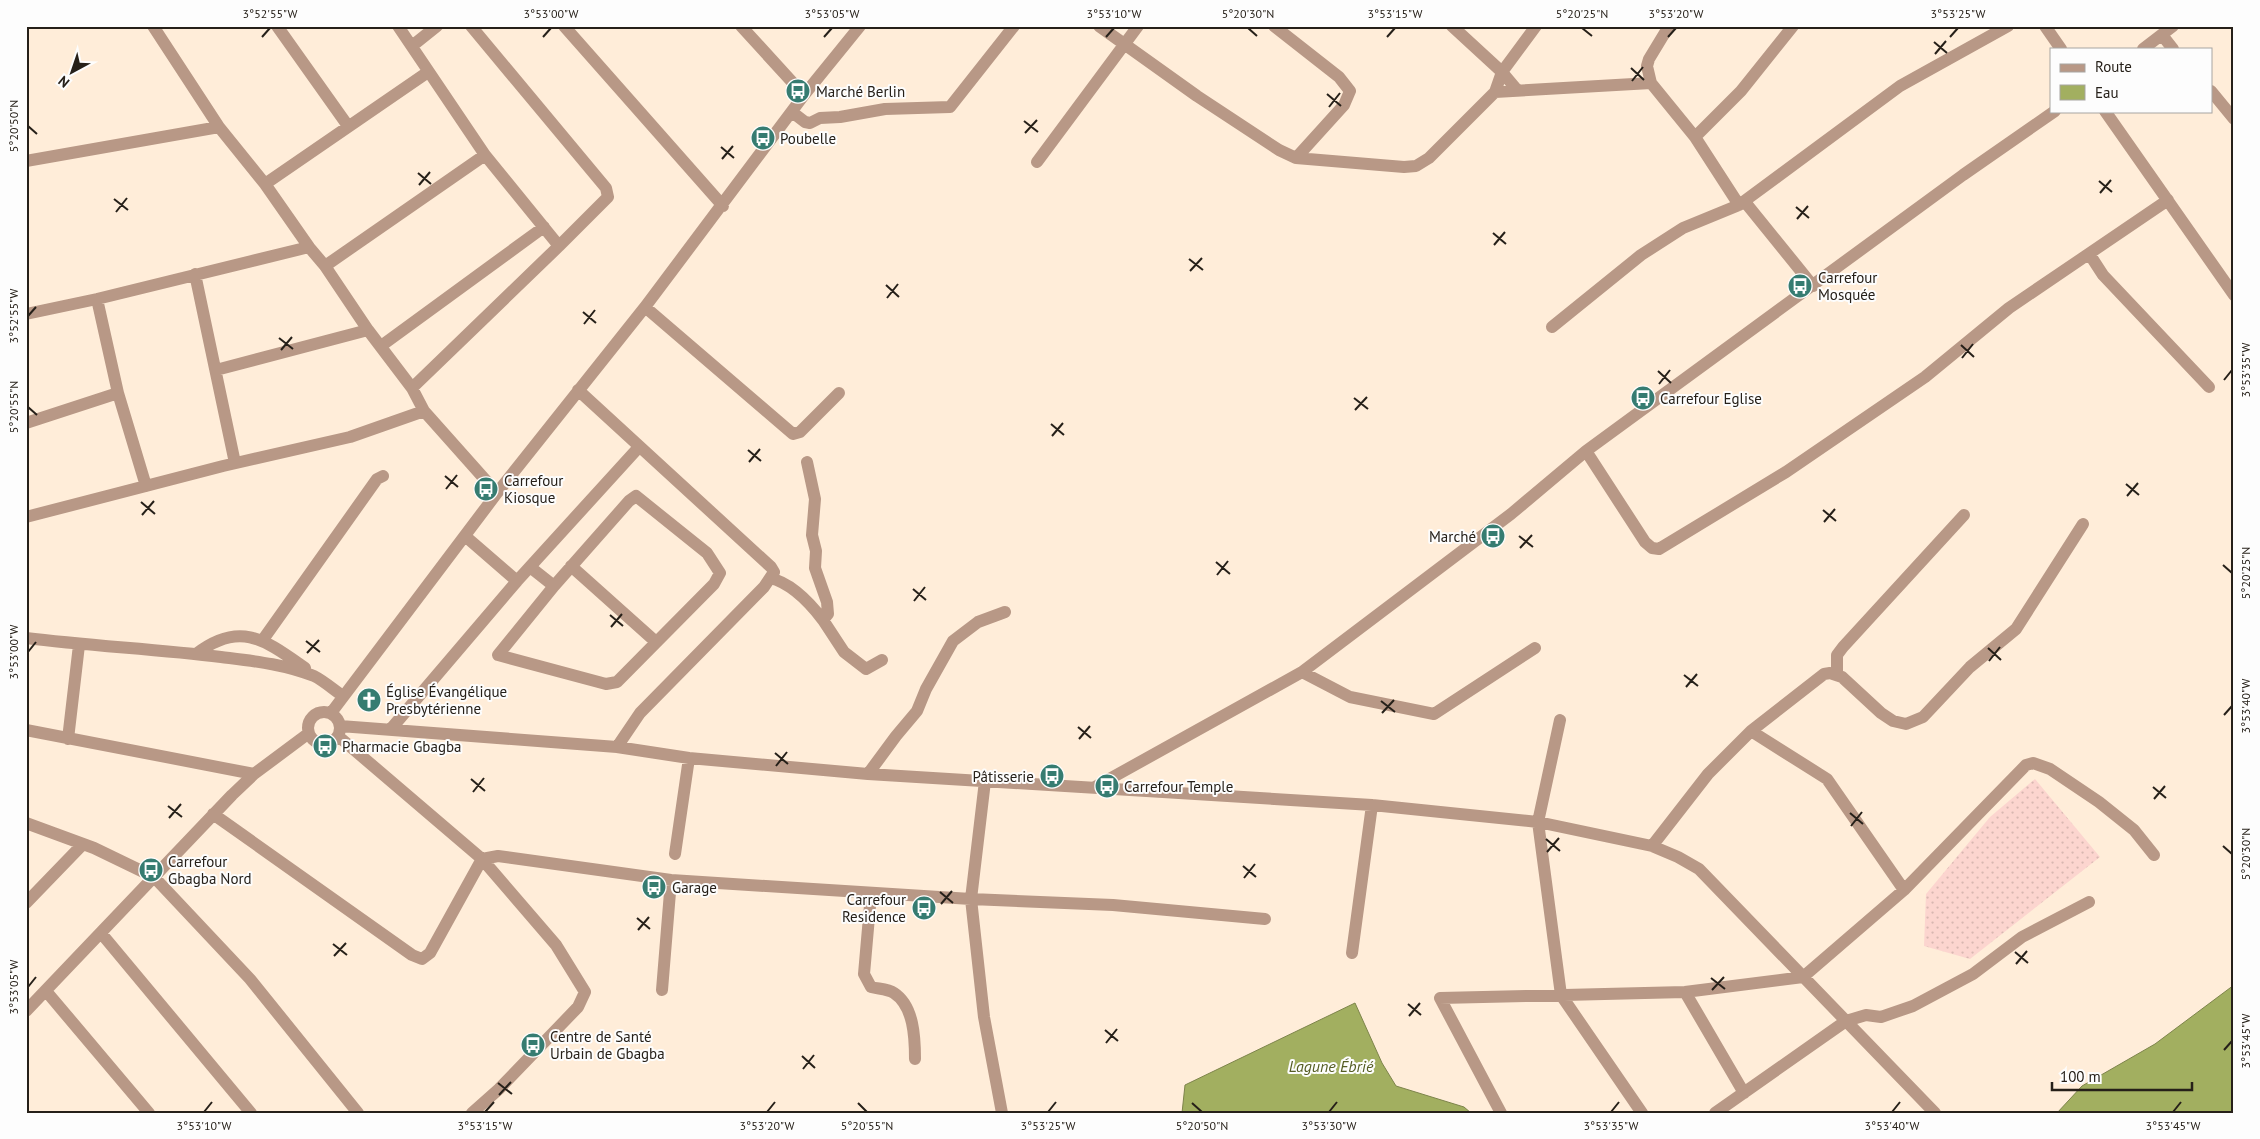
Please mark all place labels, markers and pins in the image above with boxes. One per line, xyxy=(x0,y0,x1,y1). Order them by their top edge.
bus stop icon: Marché Berlin xyxy=(785,78,811,104)
place label: Marché Berlin xyxy=(816,82,905,101)
bus stop icon: Poubelle xyxy=(750,125,776,151)
place label: Poubelle xyxy=(780,129,836,148)
place label: Carrefour Mosquée xyxy=(1818,268,1877,304)
bus stop icon: Carrefour Mosquée xyxy=(1787,273,1813,299)
bus stop icon: Carrefour Eglise xyxy=(1630,385,1656,411)
place label: Carrefour Eglise xyxy=(1660,389,1762,408)
place label: Carrefour Kiosque xyxy=(504,471,563,507)
bus stop icon: Carrefour Kiosque xyxy=(473,476,499,502)
bus stop icon: Marché xyxy=(1480,523,1506,549)
place label: Marché xyxy=(1429,527,1476,546)
place label: Église Évangélique Presbytérienne xyxy=(386,682,507,718)
church icon: Église Évangélique Presbytérienne xyxy=(356,687,382,713)
bus stop icon: Pharmacie Gbagba xyxy=(312,733,338,759)
place label: Pharmacie Gbagba xyxy=(342,737,461,756)
bus stop icon: Pâtisserie xyxy=(1039,763,1065,789)
place label: Pâtisserie xyxy=(973,767,1034,786)
bus stop icon: Carrefour Temple xyxy=(1094,773,1120,799)
place label: Carrefour Temple xyxy=(1124,777,1233,796)
place label: Carrefour Gbagba Nord xyxy=(168,852,252,888)
bus stop icon: Carrefour Gbagba Nord xyxy=(138,857,164,883)
bus stop icon: Garage xyxy=(641,874,667,900)
place label: Garage xyxy=(672,878,717,897)
place label: Carrefour Residence xyxy=(842,890,906,926)
bus stop icon: Carrefour Residence xyxy=(911,895,937,921)
place label: Centre de Santé Urbain de Gbagba xyxy=(550,1027,665,1063)
bus stop icon: Centre de Santé Urbain de Gbagba xyxy=(520,1032,546,1058)

